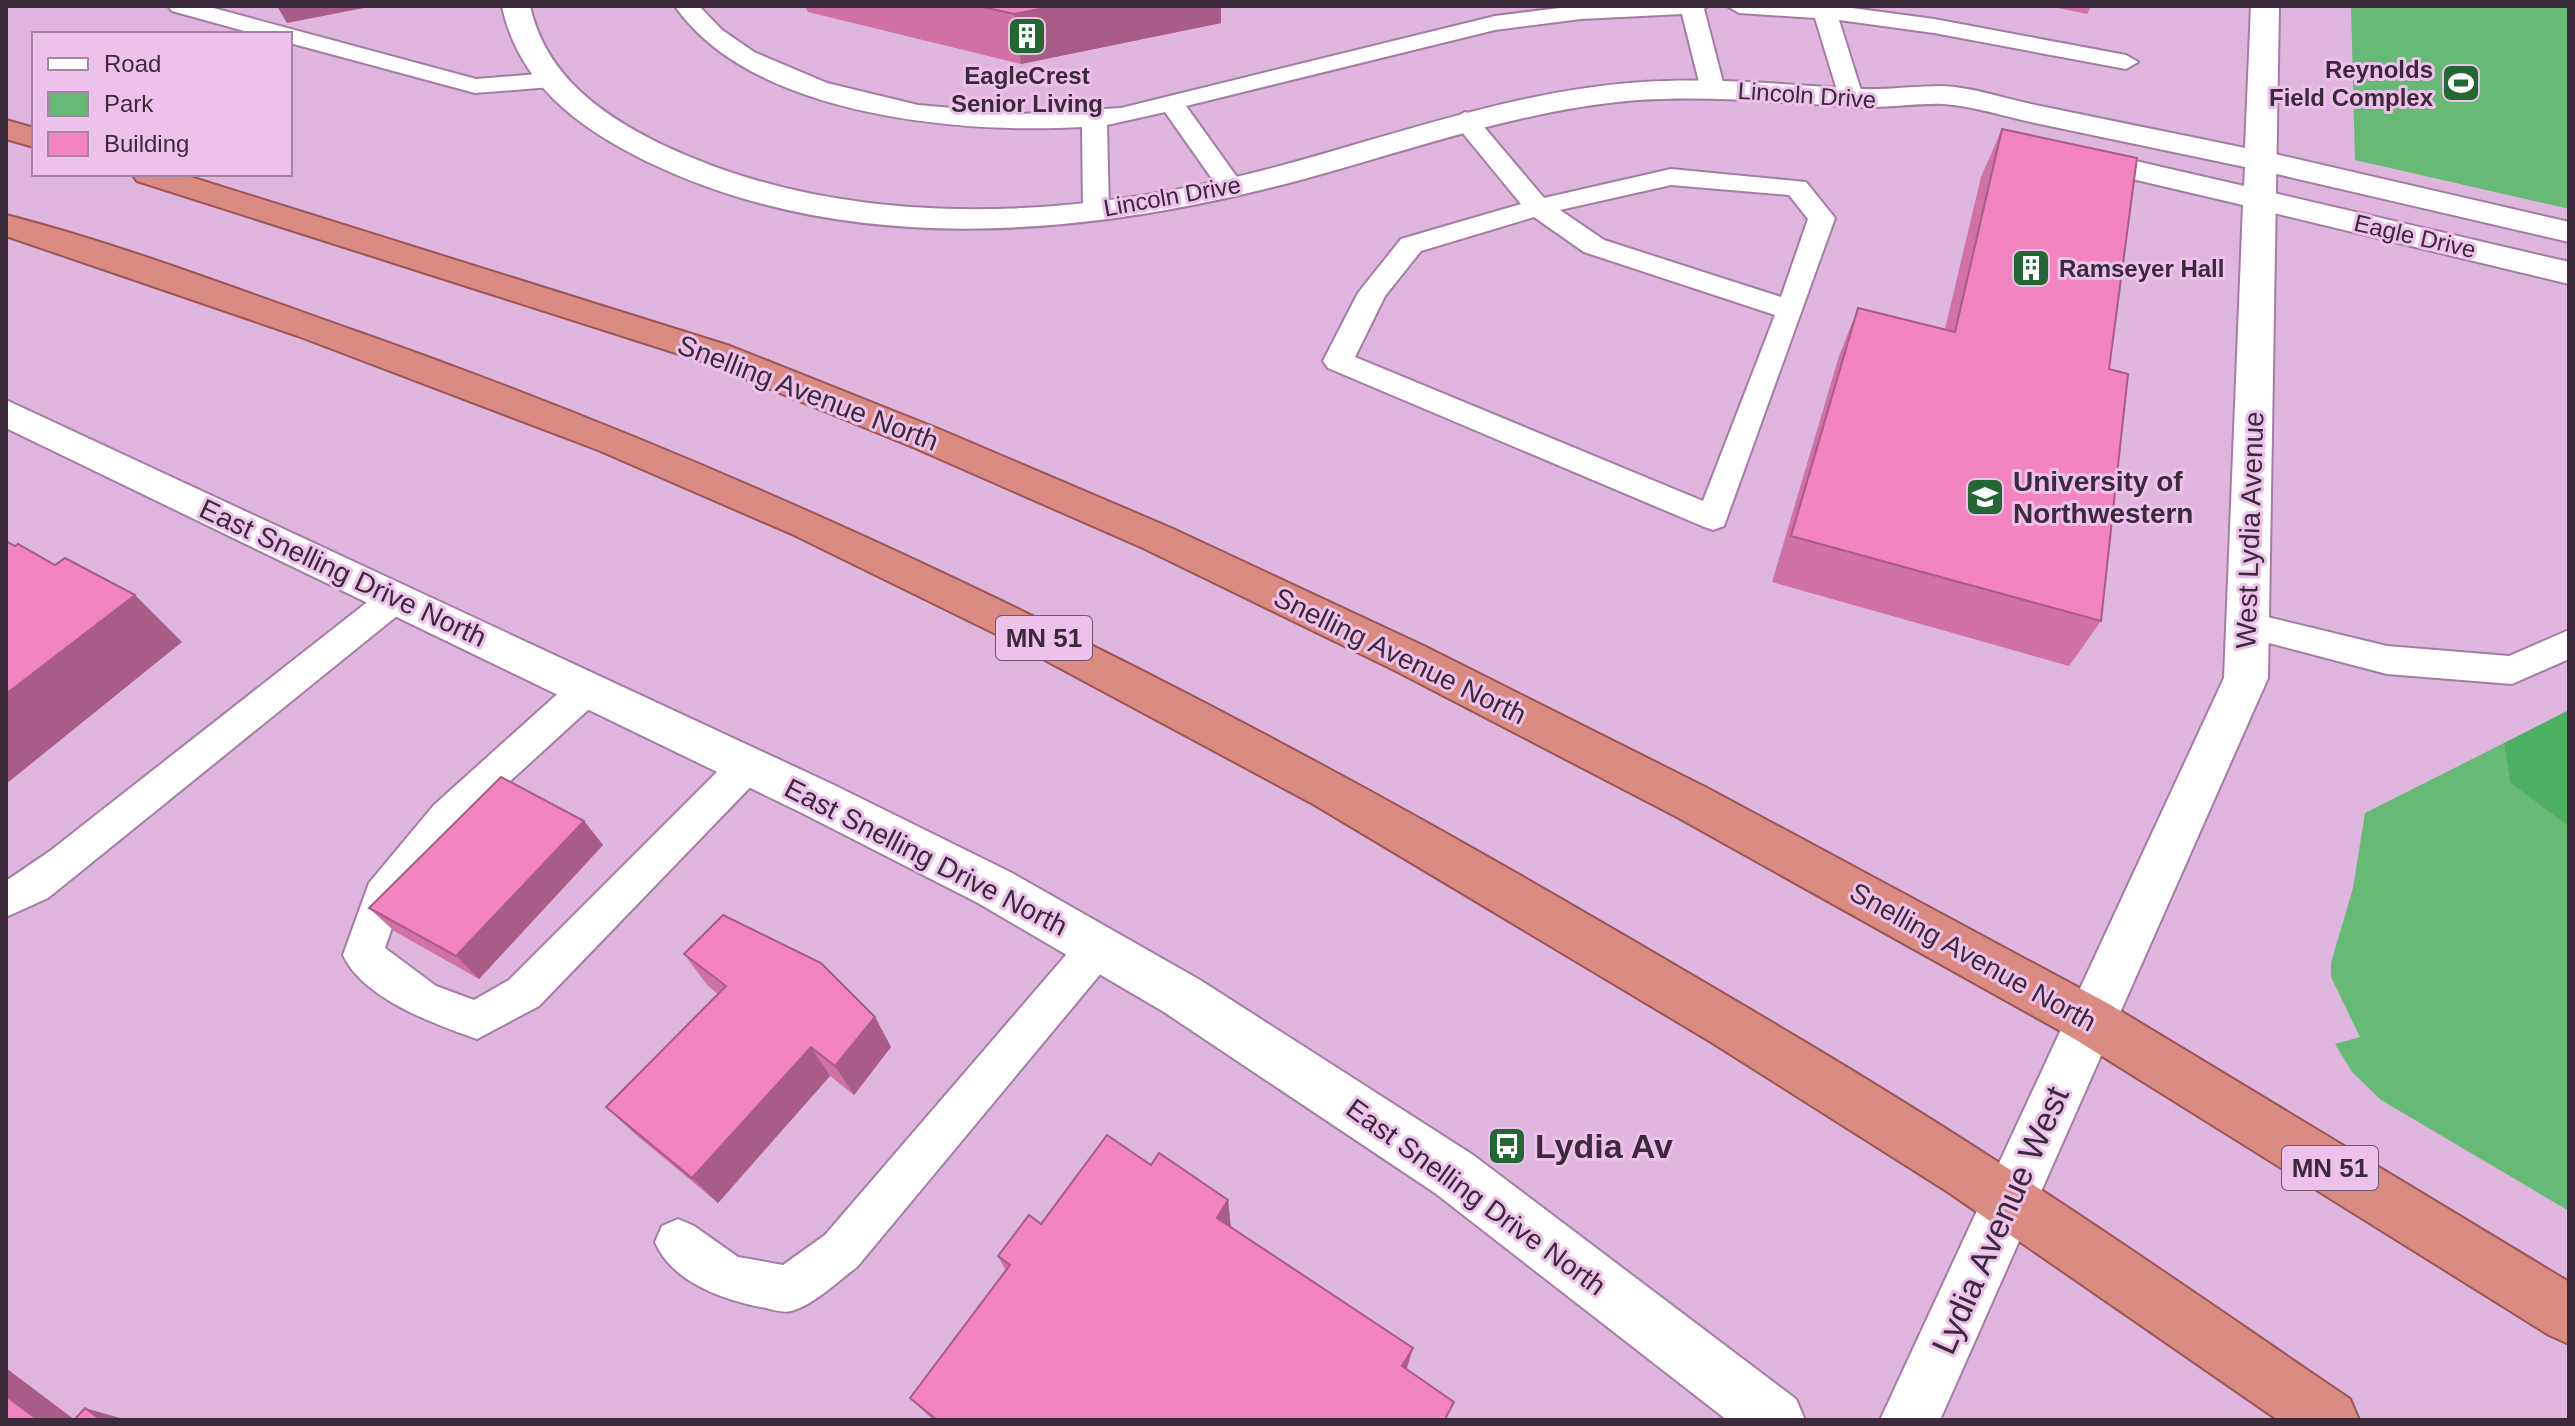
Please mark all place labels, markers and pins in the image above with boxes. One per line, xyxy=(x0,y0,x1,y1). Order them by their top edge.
building icon: EagleCrest Senior Living xyxy=(1006,15,1048,57)
place label: Reynolds Field Complex xyxy=(2269,56,2434,111)
place label: EagleCrest Senior Living xyxy=(951,62,1103,117)
sports icon: Reynolds Field Complex xyxy=(2440,62,2482,104)
building icon: Ramseyer Hall xyxy=(2010,247,2052,289)
place label: Ramseyer Hall xyxy=(2059,255,2224,282)
place label: University of Northwestern xyxy=(2013,466,2193,529)
school or university icon: University of Northwestern xyxy=(1964,476,2006,518)
bus stop icon: Lydia Av xyxy=(1486,1125,1528,1167)
place label: Lydia Av xyxy=(1535,1127,1673,1165)

